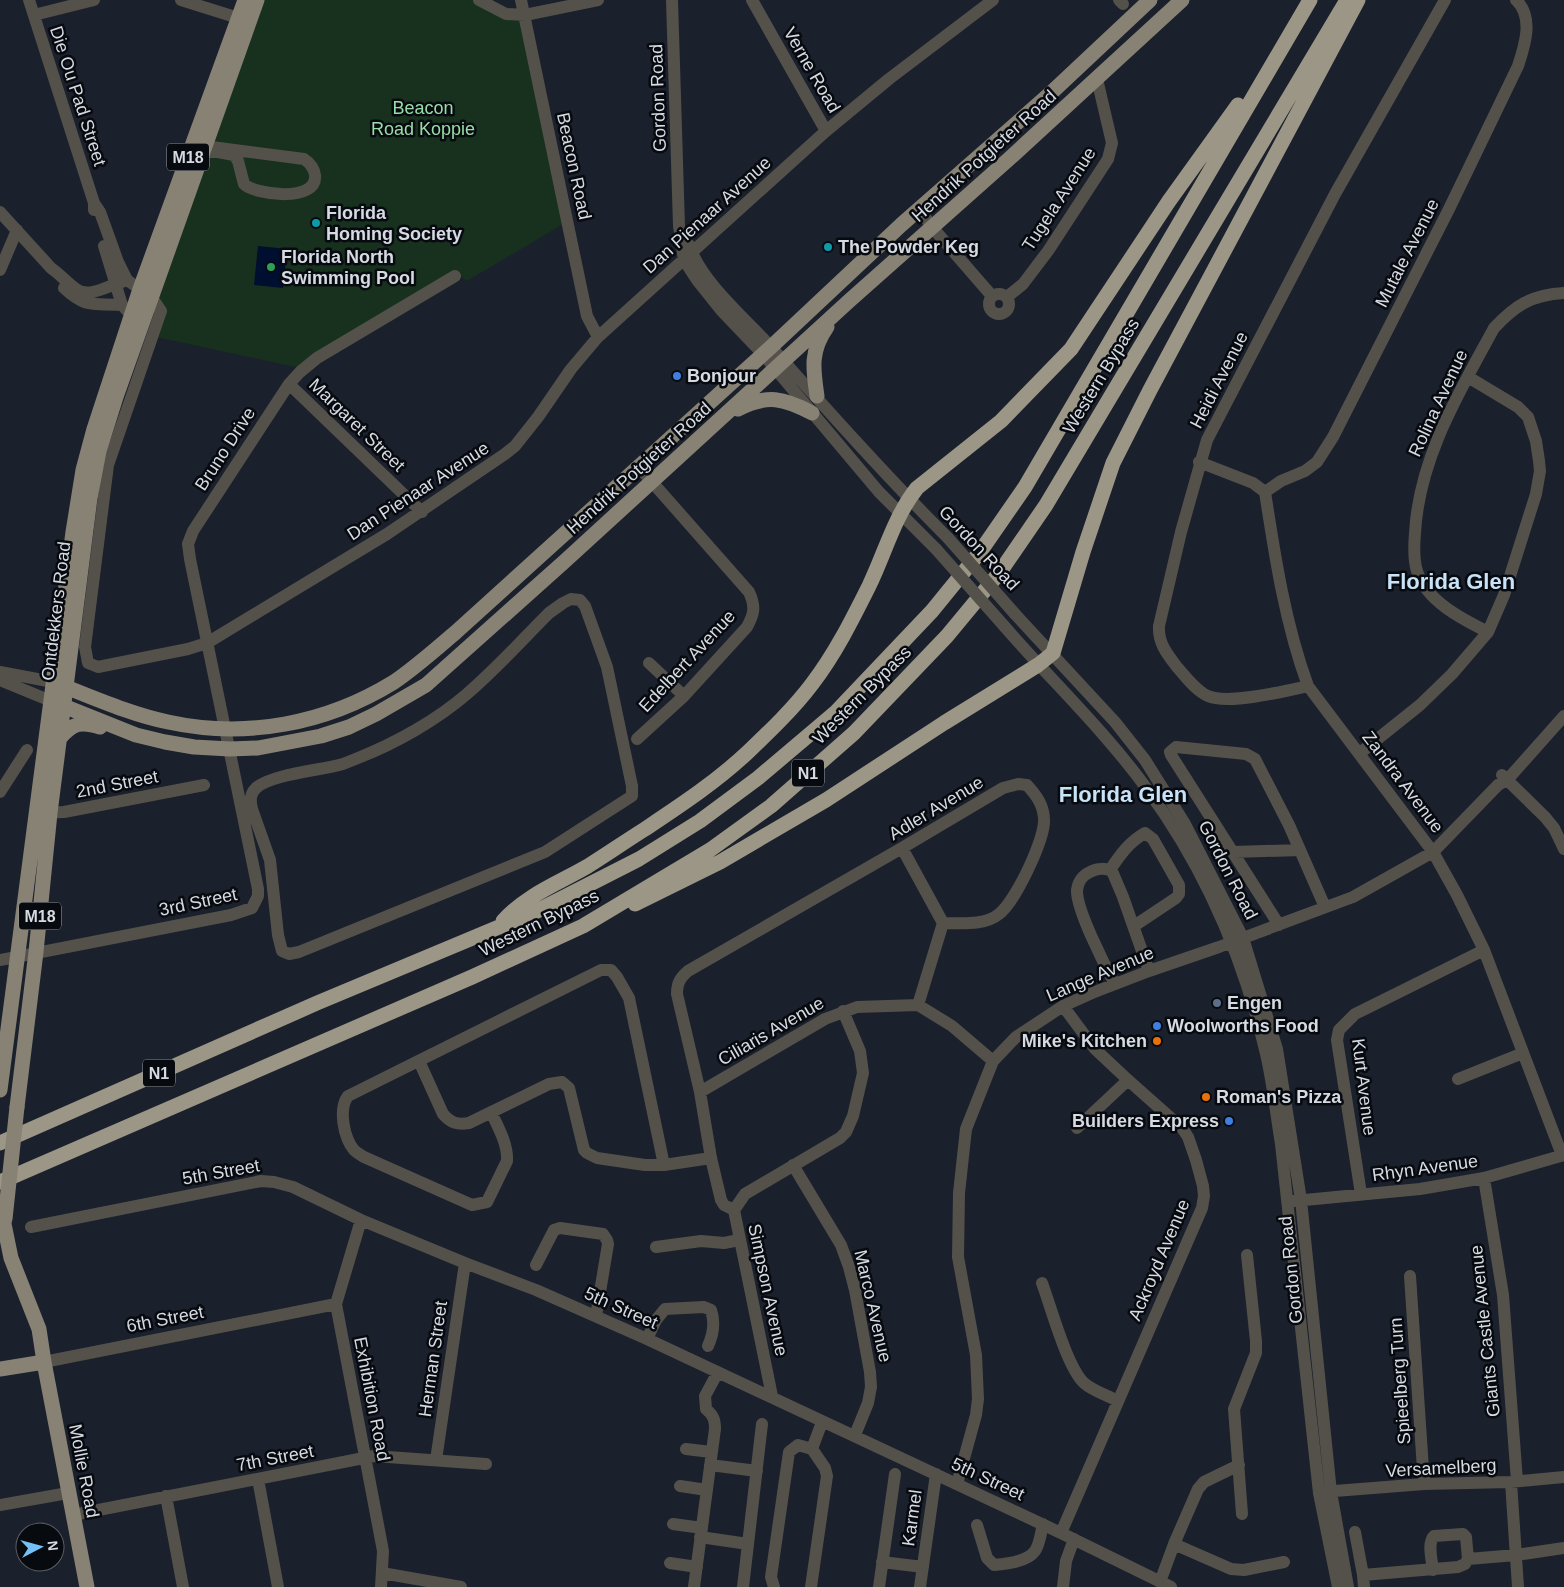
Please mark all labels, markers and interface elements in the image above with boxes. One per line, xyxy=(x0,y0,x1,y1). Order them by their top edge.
street label: Die Ou Pad Street xyxy=(46,23,110,169)
street label: Verne Road xyxy=(780,24,844,116)
street label: Gordon Road xyxy=(646,44,670,152)
street label: Hendrik Potgieter Road xyxy=(908,86,1060,226)
park label: Beacon Road Koppie xyxy=(371,98,475,139)
street label: Beacon Road xyxy=(553,111,595,221)
road number: M18 xyxy=(167,144,209,170)
street label: Tugela Avenue xyxy=(1018,144,1100,254)
street label: Dan Pienaar Avenue xyxy=(639,152,775,278)
street label: Mutale Avenue xyxy=(1371,196,1443,310)
place label: Florida Homing Society xyxy=(326,203,462,244)
marker: Florida Homing Society xyxy=(310,217,322,229)
place label: The Powder Keg xyxy=(838,237,979,257)
marker: The Powder Keg xyxy=(822,241,834,253)
place label: Florida North Swimming Pool xyxy=(281,247,415,288)
marker: Florida North Swimming Pool xyxy=(265,261,277,273)
street label: Western Bypass xyxy=(1059,315,1143,437)
street label: Heidi Avenue xyxy=(1186,328,1252,432)
street label: Rolina Avenue xyxy=(1404,346,1472,460)
place label: Bonjour xyxy=(687,366,756,386)
marker: Bonjour xyxy=(671,370,683,382)
street label: Margaret Street xyxy=(305,374,409,476)
street label: Hendrik Potgieter Road xyxy=(563,398,715,538)
street label: Bruno Drive xyxy=(191,404,259,494)
street label: Dan Pienaar Avenue xyxy=(343,438,493,544)
street label: Gordon Road xyxy=(935,502,1023,594)
street label: Ontdekkers Road xyxy=(38,540,74,682)
district label: Florida Glen xyxy=(1387,569,1515,594)
street label: Edelbert Avenue xyxy=(635,606,739,716)
street label: Western Bypass xyxy=(809,642,915,748)
street label: Zandra Avenue xyxy=(1358,727,1448,837)
road number: N1 xyxy=(792,760,824,786)
street label: 2nd Street xyxy=(74,766,160,802)
street label: Adler Avenue xyxy=(885,772,987,844)
district label: Florida Glen xyxy=(1059,782,1187,807)
street label: Gordon Road xyxy=(1195,817,1261,923)
street label: 3rd Street xyxy=(157,884,239,920)
street label: Western Bypass xyxy=(476,885,602,961)
road number: M18 xyxy=(19,902,61,929)
street label: Lange Avenue xyxy=(1043,942,1157,1006)
street label: Ciliaris Avenue xyxy=(715,993,827,1069)
place label: Engen xyxy=(1227,993,1282,1013)
marker: Engen xyxy=(1211,997,1223,1009)
place label: Woolworths Food xyxy=(1167,1016,1319,1036)
marker: Woolworths Food xyxy=(1151,1020,1163,1032)
place label: Mike's Kitchen xyxy=(1022,1031,1147,1051)
marker: Mike's Kitchen xyxy=(1151,1035,1163,1047)
street label: Kurt Avenue xyxy=(1348,1037,1380,1137)
road number: N1 xyxy=(143,1060,175,1086)
place label: Roman's Pizza xyxy=(1216,1087,1342,1107)
marker: Roman's Pizza xyxy=(1200,1091,1212,1103)
place label: Builders Express xyxy=(1072,1111,1219,1131)
marker: Builders Express xyxy=(1223,1115,1235,1127)
street label: Rhyn Avenue xyxy=(1371,1151,1479,1185)
street label: 5th Street xyxy=(181,1155,261,1189)
street label: Ackroyd Avenue xyxy=(1124,1196,1194,1324)
street label: Gordon Road xyxy=(1275,1215,1307,1325)
street label: Simpson Avenue xyxy=(744,1222,792,1358)
street label: Giants Castle Avenue xyxy=(1466,1244,1504,1418)
street label: Marco Avenue xyxy=(850,1248,896,1364)
street label: 5th Street xyxy=(581,1283,661,1333)
street label: Herman Street xyxy=(415,1300,451,1418)
street label: 6th Street xyxy=(125,1302,205,1336)
street label: Spieelberg Turn xyxy=(1386,1317,1414,1445)
street label: Exhibition Road xyxy=(350,1335,394,1463)
street label: Mollie Road xyxy=(65,1422,103,1520)
street label: 7th Street xyxy=(235,1441,315,1475)
street label: 5th Street xyxy=(948,1453,1028,1505)
street label: Versamelberg xyxy=(1385,1455,1497,1481)
street label: Karmel xyxy=(898,1488,926,1548)
north arrow xyxy=(15,1522,65,1572)
text: N xyxy=(44,1540,61,1552)

